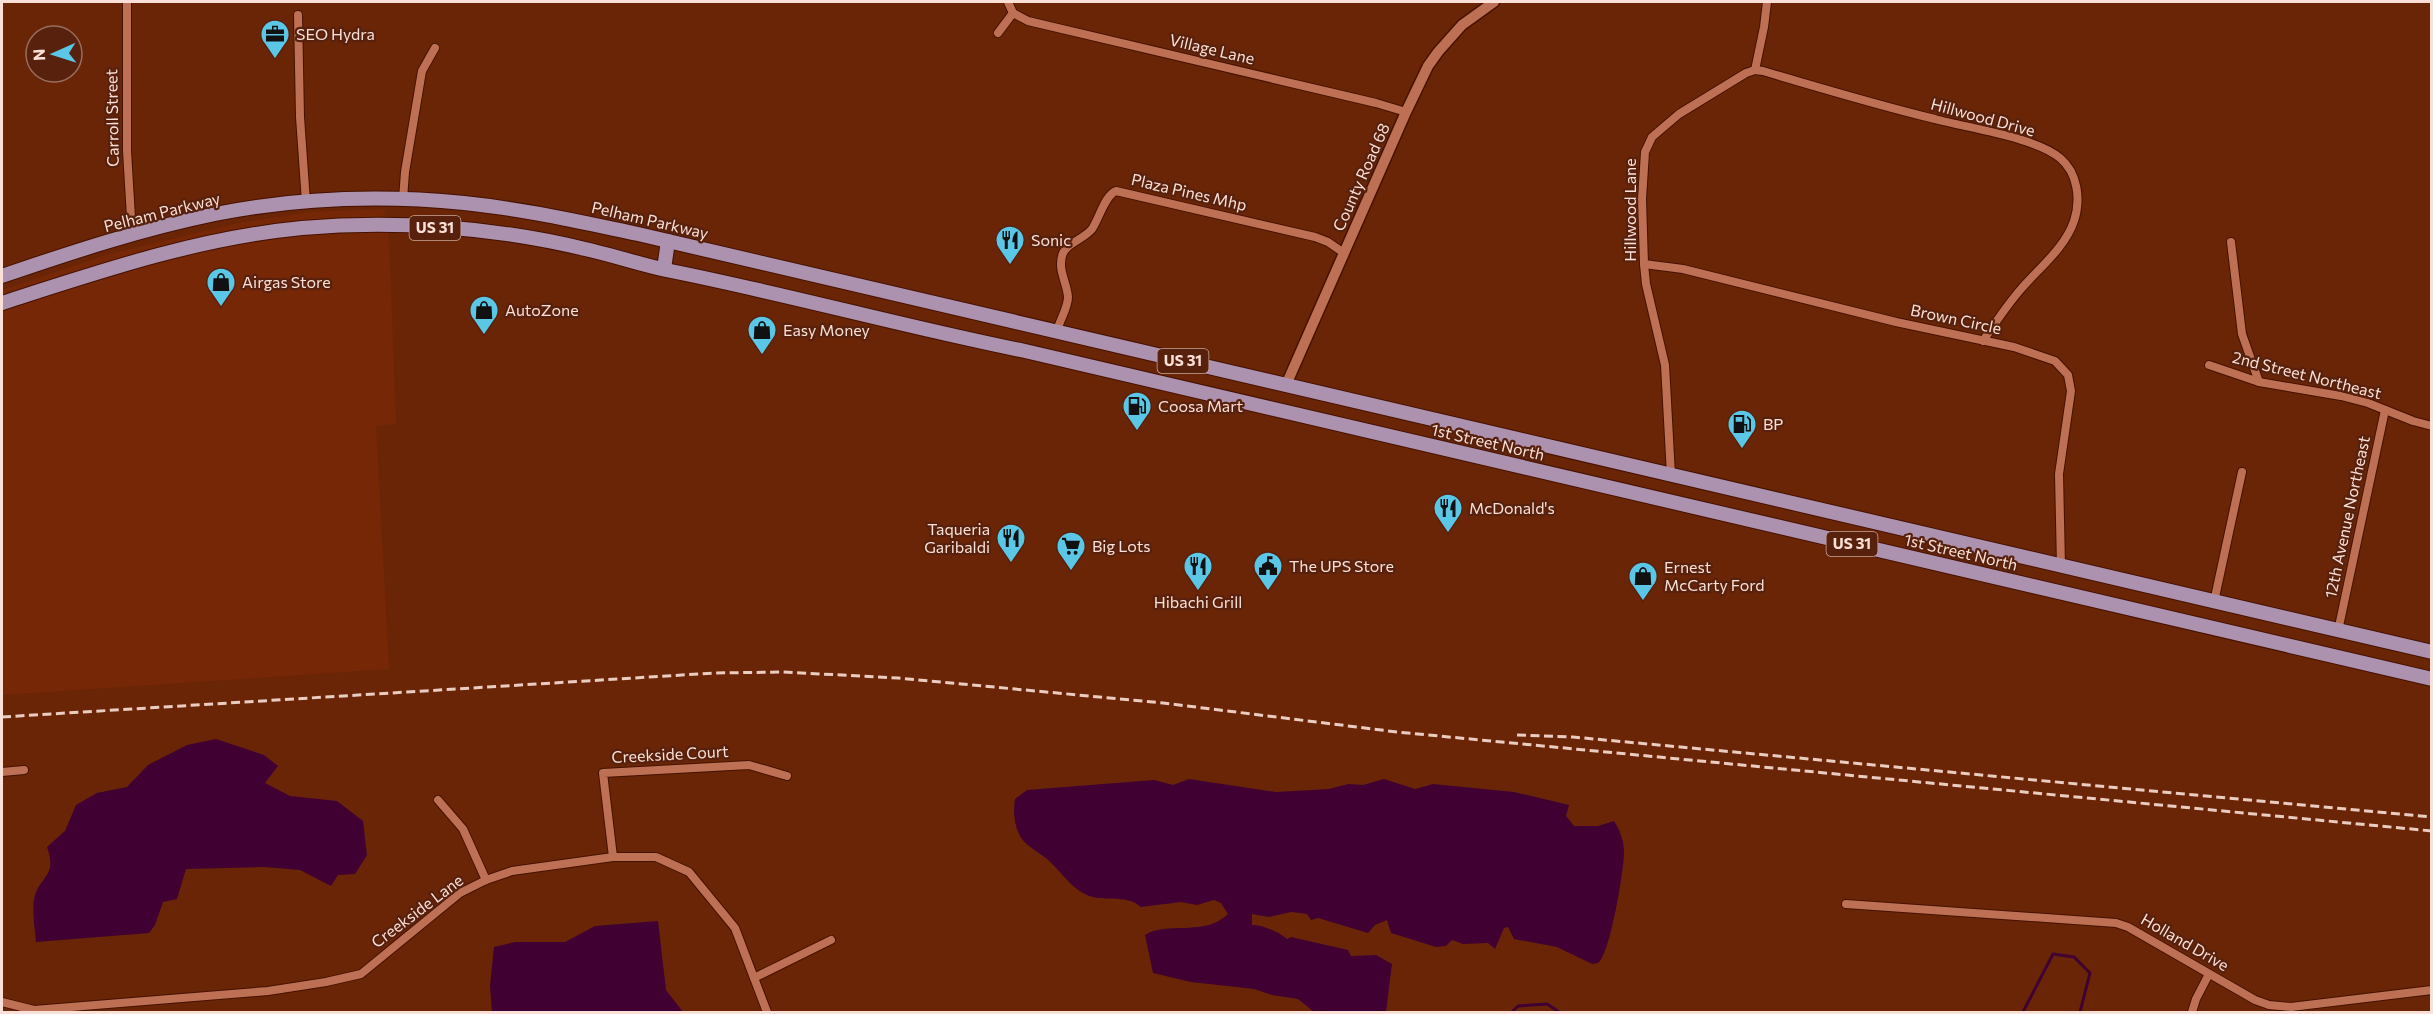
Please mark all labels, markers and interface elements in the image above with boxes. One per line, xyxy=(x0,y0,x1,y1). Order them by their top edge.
office icon: SEO Hydra xyxy=(259,18,291,60)
north arrow xyxy=(24,24,84,84)
place label: SEO Hydra xyxy=(296,24,375,43)
street label: Village Lane xyxy=(1168,29,1257,68)
text: N xyxy=(29,48,48,61)
street label: Carroll Street xyxy=(101,69,122,167)
street label: Hillwood Drive xyxy=(1929,94,2037,140)
street label: County Road 68 xyxy=(1328,120,1393,234)
street label: Hillwood Lane xyxy=(1620,158,1639,262)
street label: Plaza Pines Mhp xyxy=(1130,169,1249,214)
street label: Pelham Parkway xyxy=(102,188,222,235)
street label: Pelham Parkway xyxy=(590,197,710,242)
road number: US 31 xyxy=(410,216,460,240)
restaurant icon: Sonic xyxy=(994,224,1026,266)
place label: Sonic xyxy=(1031,230,1071,249)
shop icon: Airgas Store xyxy=(205,266,237,308)
place label: Airgas Store xyxy=(242,272,331,291)
shop icon: AutoZone xyxy=(468,294,500,336)
place label: AutoZone xyxy=(505,300,579,319)
street label: Brown Circle xyxy=(1909,300,2003,337)
shop icon: Easy Money xyxy=(746,314,778,356)
place label: Easy Money xyxy=(783,320,870,339)
street label: 2nd Street Northeast xyxy=(2231,347,2384,402)
road number: US 31 xyxy=(1158,349,1208,373)
fuel station icon: Coosa Mart xyxy=(1121,390,1153,432)
place label: Coosa Mart xyxy=(1158,396,1244,415)
fuel station icon: BP xyxy=(1726,408,1758,450)
place label: BP xyxy=(1763,414,1783,433)
street label: 1st Street North xyxy=(1430,419,1547,464)
street label: 12th Avenue Northeast xyxy=(2320,434,2373,600)
restaurant icon: McDonald's xyxy=(1432,492,1464,534)
place label: McDonald's xyxy=(1469,498,1555,517)
place label: Taqueria Garibaldi xyxy=(924,519,990,556)
restaurant icon: Taqueria Garibaldi xyxy=(995,522,1027,564)
street label: 1st Street North xyxy=(1903,529,2020,574)
supermarket icon: Big Lots xyxy=(1055,530,1087,572)
road number: US 31 xyxy=(1826,532,1878,556)
place label: Big Lots xyxy=(1092,536,1151,555)
restaurant icon: Hibachi Grill xyxy=(1182,550,1214,592)
public building icon: The UPS Store xyxy=(1252,550,1284,592)
place label: The UPS Store xyxy=(1289,556,1394,575)
place label: Ernest McCarty Ford xyxy=(1664,557,1765,594)
shop icon: Ernest McCarty Ford xyxy=(1627,560,1659,602)
place label: Hibachi Grill xyxy=(1154,592,1242,611)
street label: Creekside Court xyxy=(611,741,729,766)
street label: Creekside Lane xyxy=(367,870,466,951)
street label: Holland Drive xyxy=(2138,909,2233,974)

